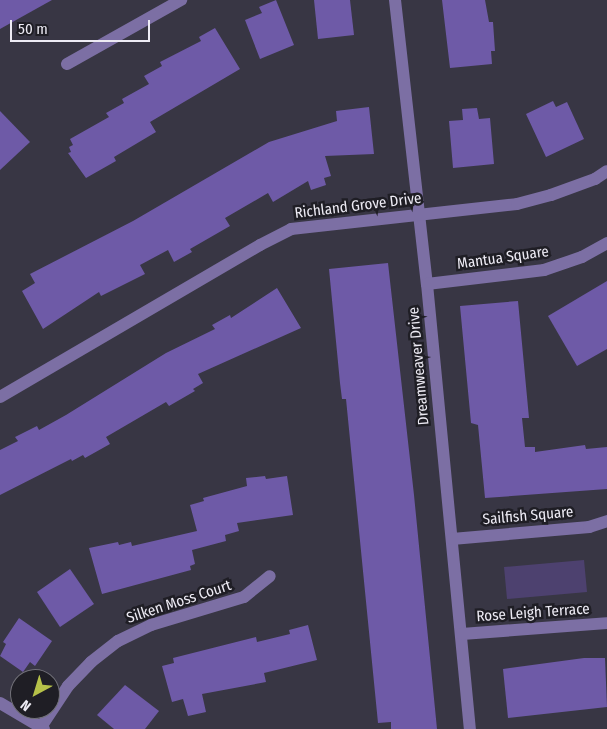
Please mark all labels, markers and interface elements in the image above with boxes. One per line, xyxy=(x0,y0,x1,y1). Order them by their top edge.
scale bar xyxy=(12,10,152,42)
text: 50 m xyxy=(18,20,48,38)
street label: Richland Grove Drive xyxy=(294,189,422,223)
street label: Mantua Square xyxy=(456,243,550,273)
street label: Dreamweaver Drive xyxy=(405,306,433,426)
street label: Sailfish Square xyxy=(482,503,574,529)
street label: Silken Moss Court xyxy=(124,577,234,627)
street label: Rose Leigh Terrace xyxy=(476,600,590,626)
north arrow xyxy=(10,669,60,719)
text: N xyxy=(17,696,34,715)

